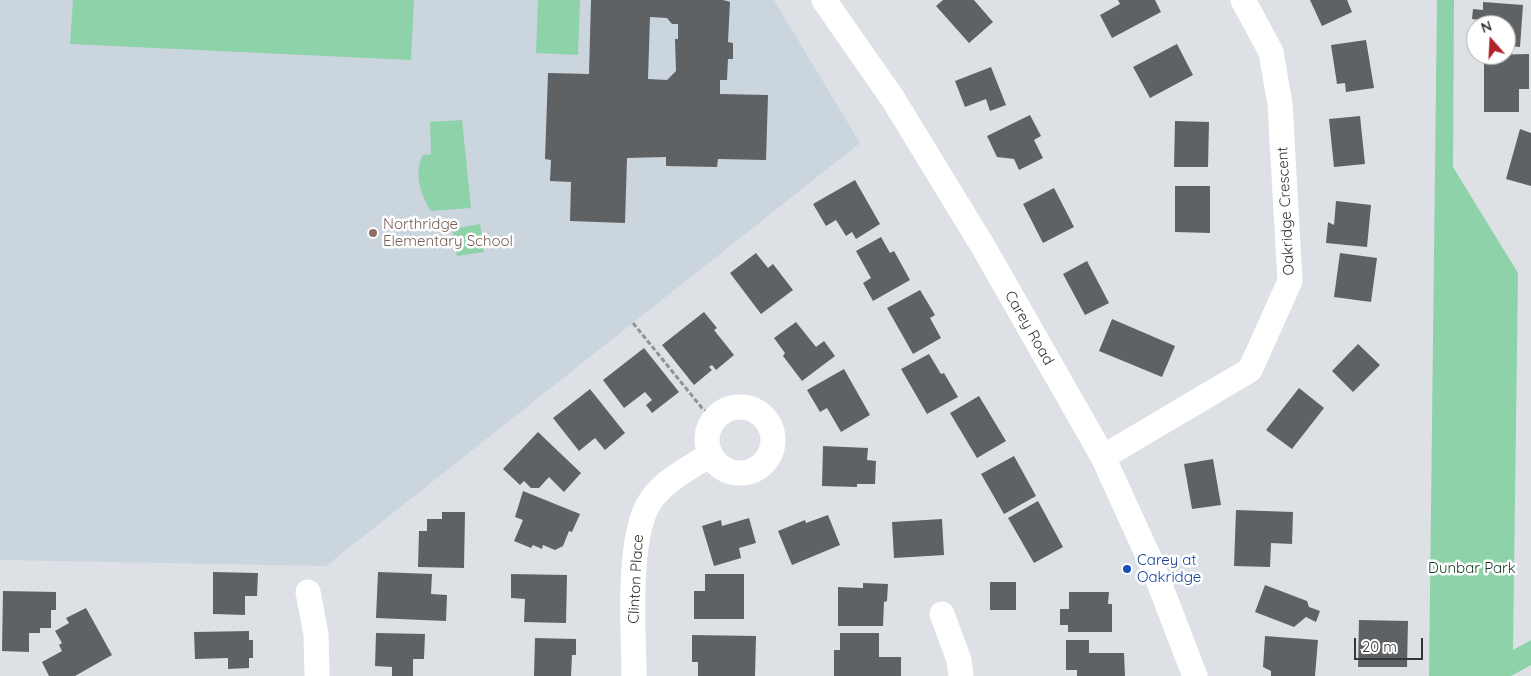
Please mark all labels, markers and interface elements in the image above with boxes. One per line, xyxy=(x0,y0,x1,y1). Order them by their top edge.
north arrow xyxy=(1466,15,1516,65)
text: N xyxy=(1479,17,1494,37)
street label: Oakridge Crescent xyxy=(1274,146,1298,276)
place label: Northridge Elementary School xyxy=(383,215,513,250)
marker: Northridge Elementary School xyxy=(367,227,379,239)
street label: Carey Road xyxy=(1001,288,1057,368)
street label: Clinton Place xyxy=(625,534,647,624)
place label: Carey at Oakridge xyxy=(1137,551,1201,586)
park label: Dunbar Park xyxy=(1428,559,1516,577)
marker: Carey at Oakridge xyxy=(1121,563,1133,575)
scale bar xyxy=(1356,628,1425,660)
text: 20 m xyxy=(1362,637,1397,656)

